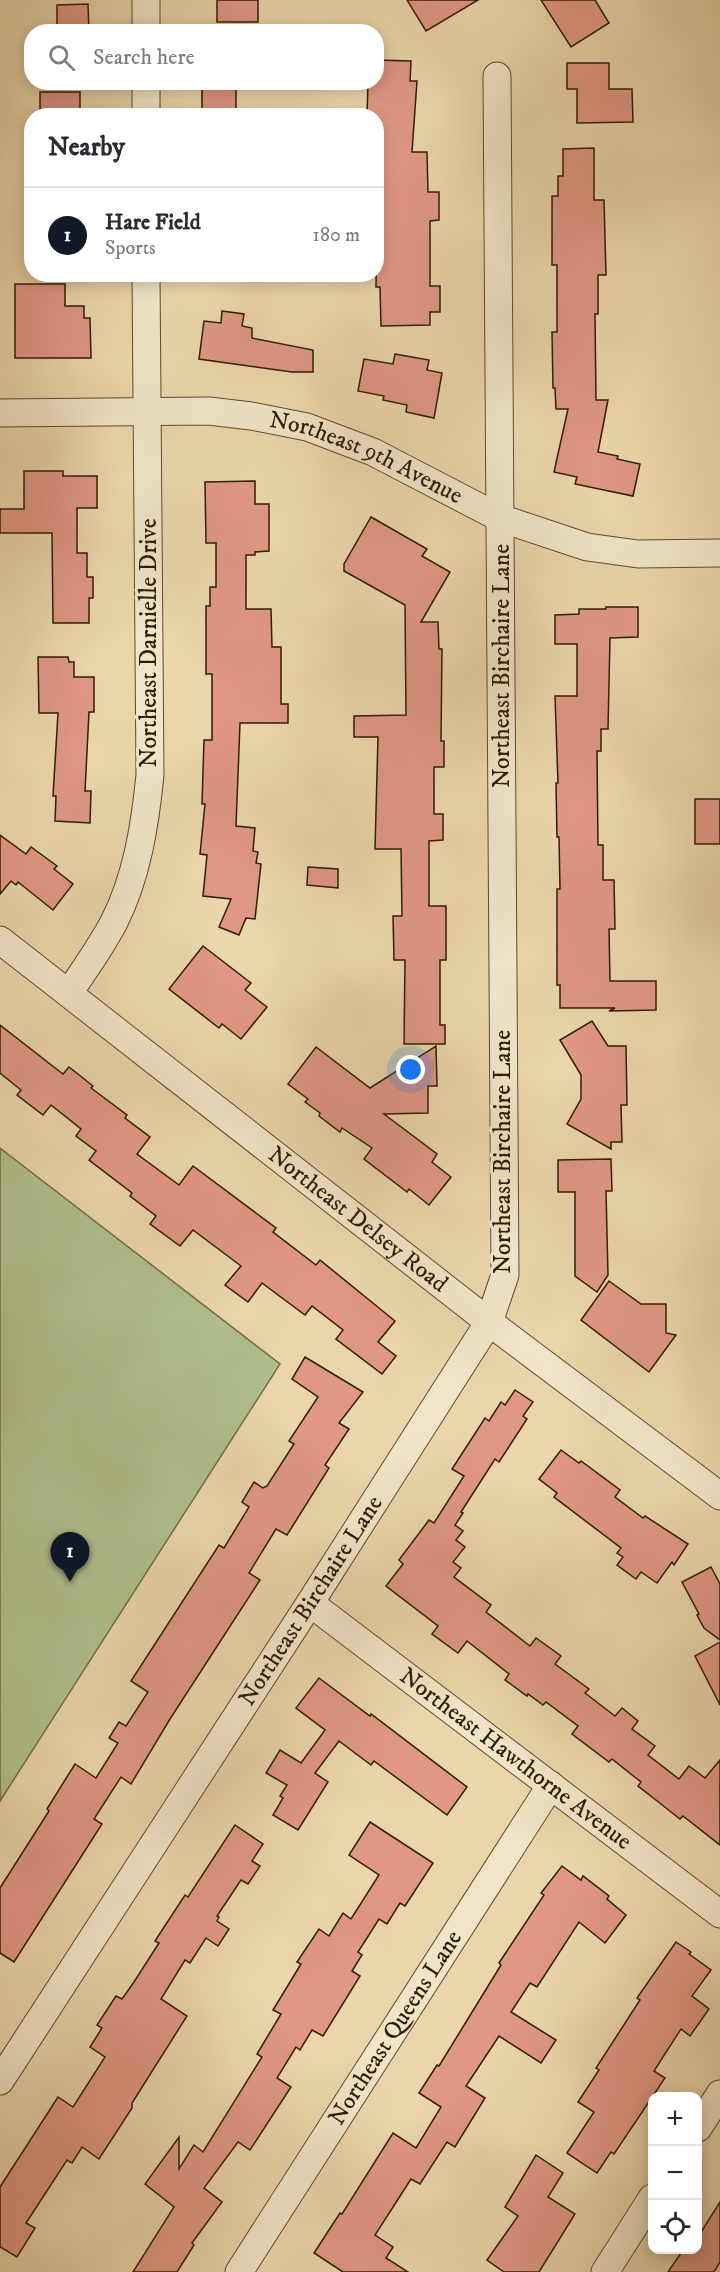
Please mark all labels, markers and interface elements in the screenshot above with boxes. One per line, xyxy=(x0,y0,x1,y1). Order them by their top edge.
search box xyxy=(24,24,384,90)
icon: search xyxy=(45,41,78,74)
text: Search here xyxy=(93,44,195,71)
text: Nearby xyxy=(48,131,125,164)
text: Hare Field xyxy=(105,209,201,236)
text: 1 xyxy=(64,223,71,248)
text: 180 m xyxy=(313,223,360,248)
text: Sports xyxy=(105,236,156,261)
street label: Northeast 9th Avenue xyxy=(267,405,468,511)
street label: Northeast Darnielle Drive xyxy=(134,518,164,768)
street label: Northeast Birchaire Lane xyxy=(487,544,517,788)
street label: Northeast Birchaire Lane xyxy=(488,1030,518,1274)
your location xyxy=(396,1055,425,1084)
street label: Northeast Delsey Road xyxy=(262,1140,454,1299)
street label: Northeast Birchaire Lane xyxy=(232,1490,390,1712)
pin: 1 xyxy=(50,1532,90,1582)
street label: Northeast Hawthorne Avenue xyxy=(393,1661,638,1857)
street label: Northeast Queens Lane xyxy=(322,1925,469,2131)
map controls xyxy=(648,2092,702,2254)
button: + xyxy=(648,2092,702,2146)
button: − xyxy=(648,2146,702,2200)
button: locate xyxy=(648,2200,702,2254)

